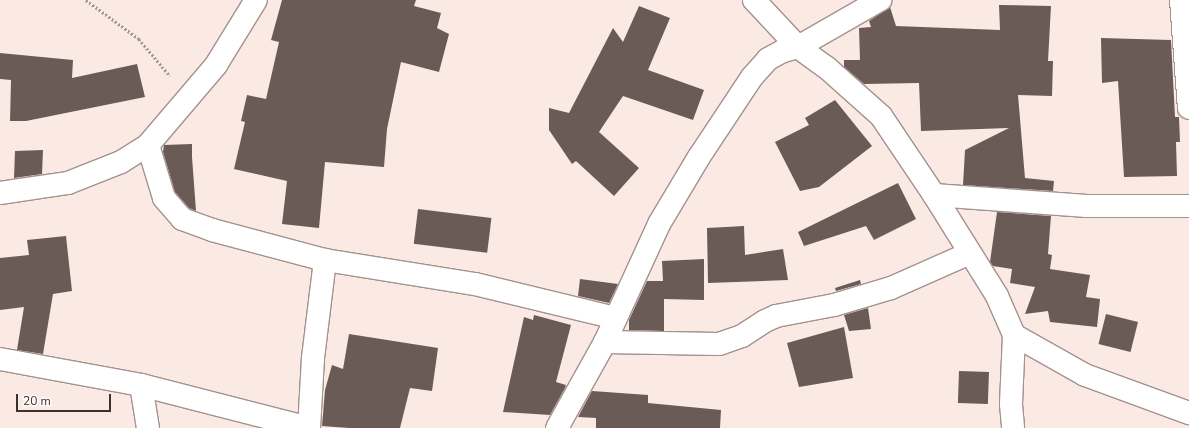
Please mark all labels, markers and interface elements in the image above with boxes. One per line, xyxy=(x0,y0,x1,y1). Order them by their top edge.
scale bar xyxy=(18,386,113,412)
text: 20 m xyxy=(23,393,51,409)

